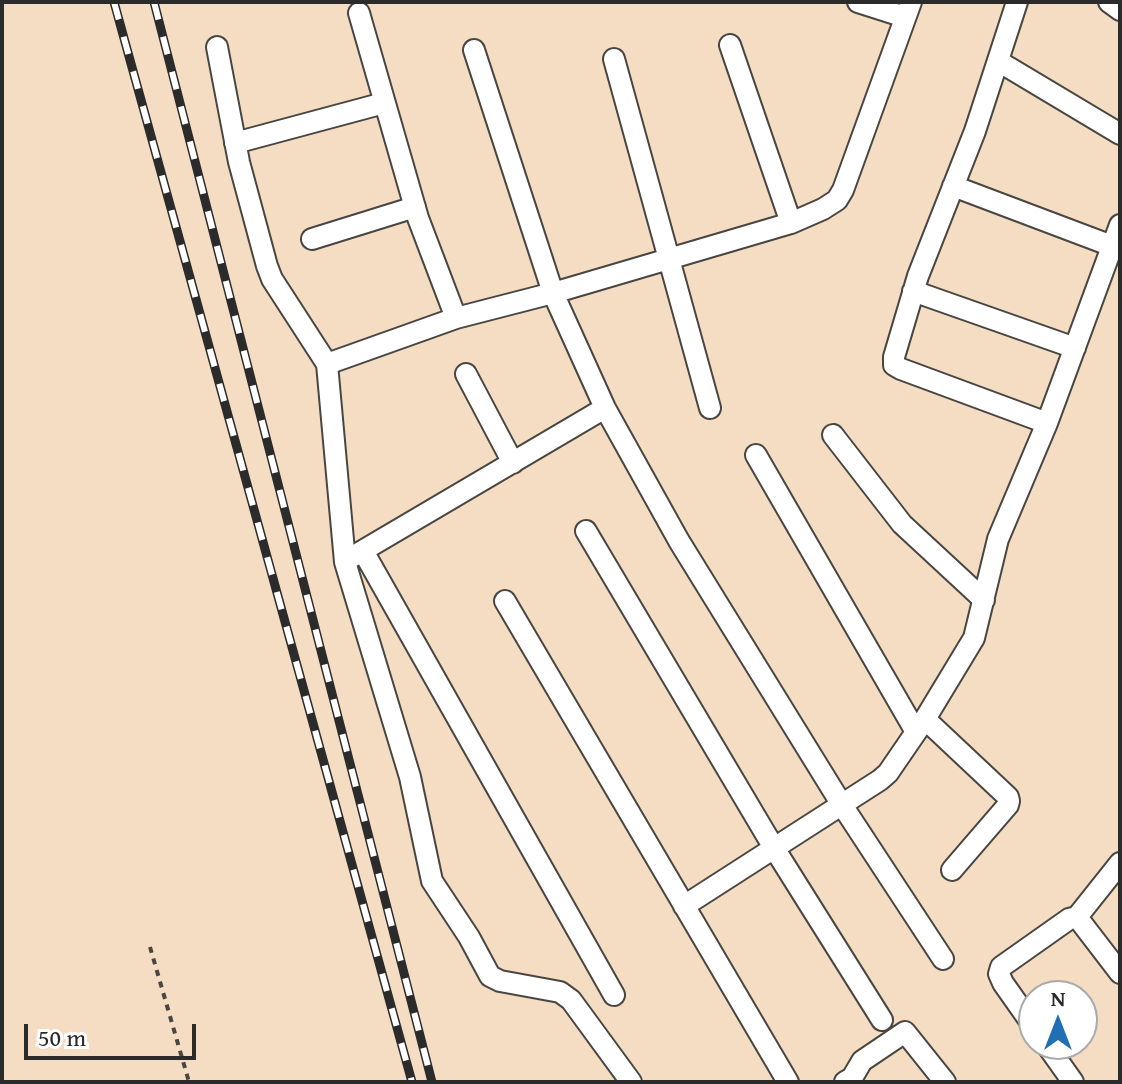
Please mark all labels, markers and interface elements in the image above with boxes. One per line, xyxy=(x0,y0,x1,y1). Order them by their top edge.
north arrow xyxy=(1018,980,1098,1060)
text: N xyxy=(1051,982,1065,1014)
scale bar xyxy=(28,1008,200,1058)
text: 50 m xyxy=(38,1020,86,1055)

